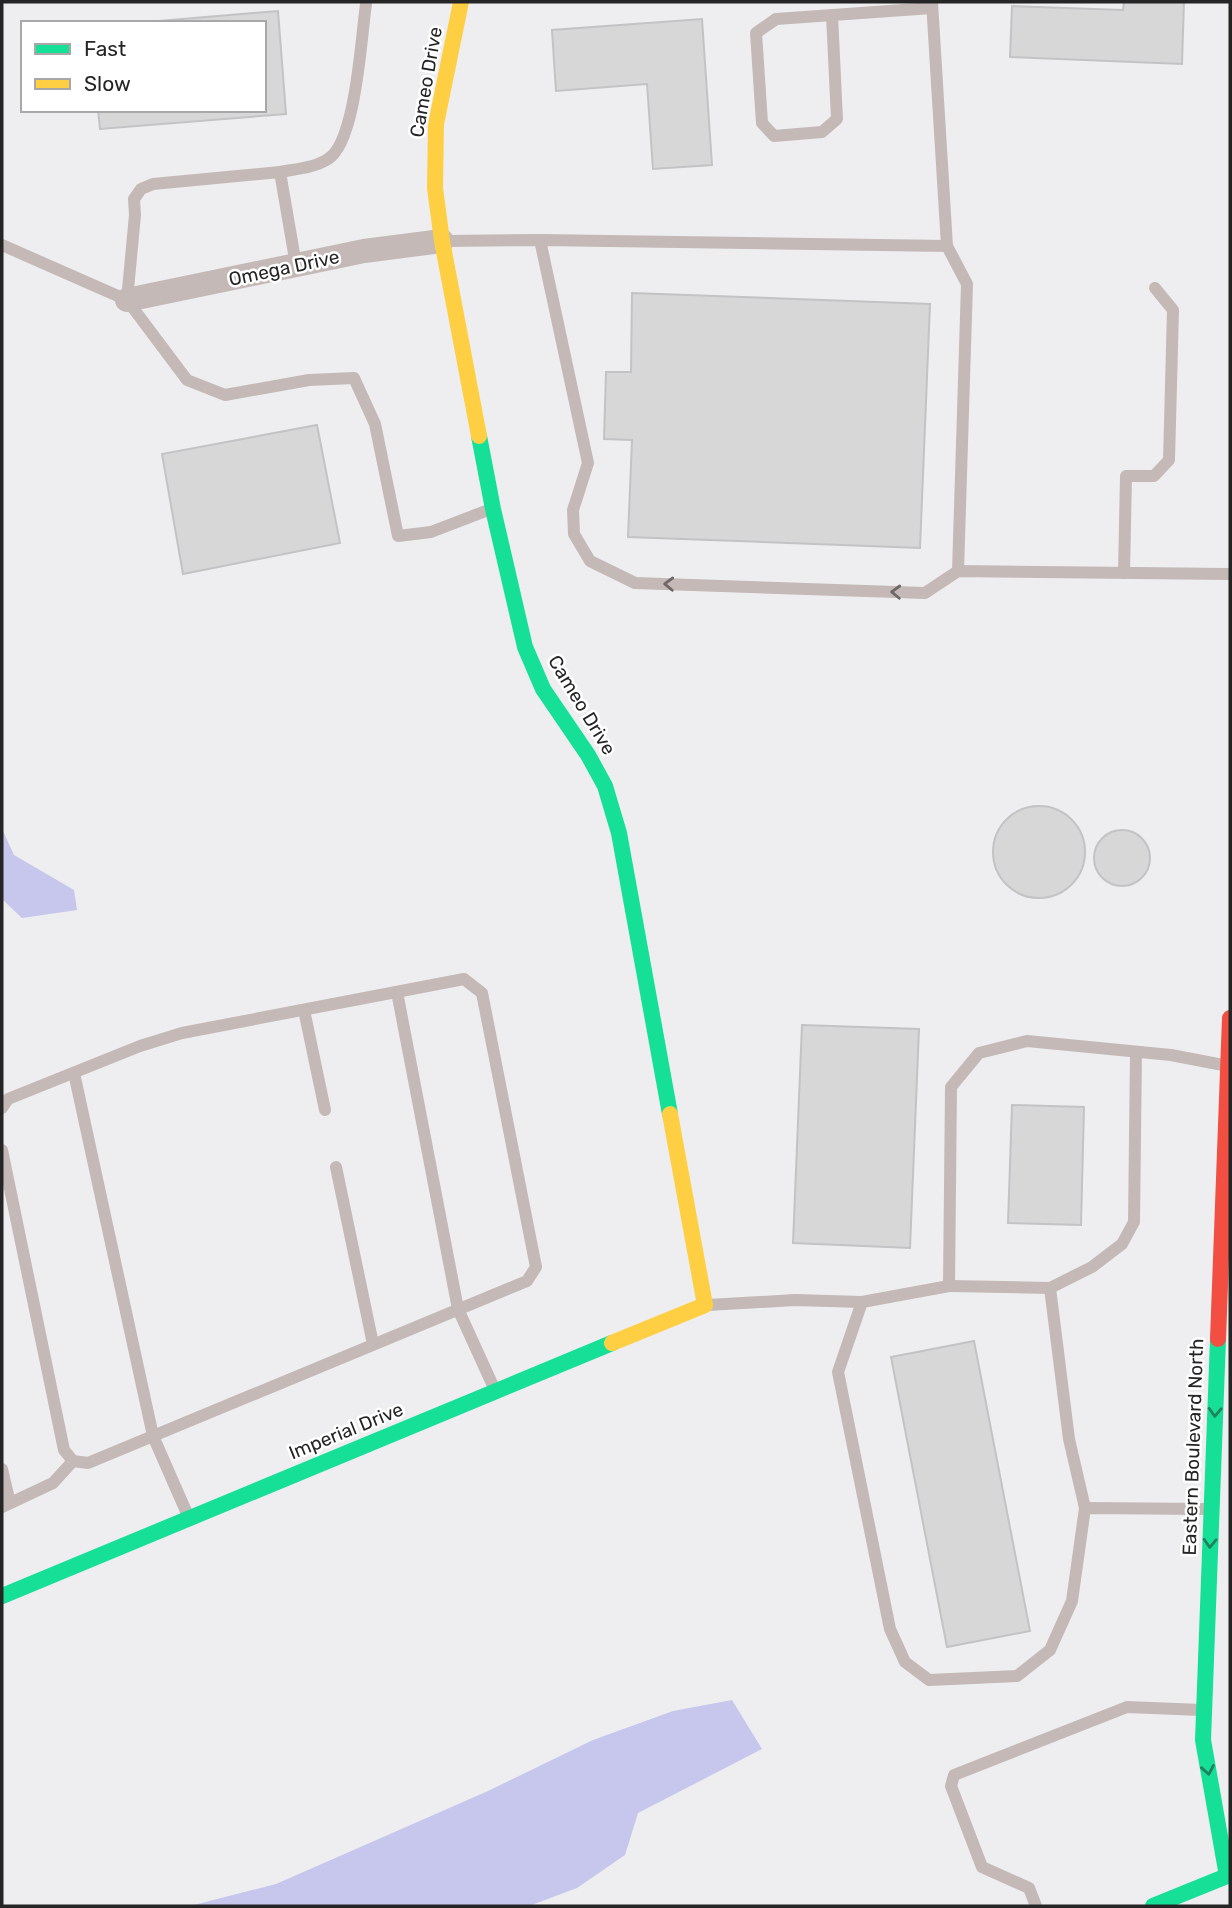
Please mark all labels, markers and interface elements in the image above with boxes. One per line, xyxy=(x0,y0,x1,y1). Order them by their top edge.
legend xyxy=(21,21,266,112)
street label: Cameo Drive xyxy=(405,25,447,139)
text: Fast xyxy=(84,36,126,61)
text: Slow xyxy=(84,71,131,96)
street label: Omega Drive xyxy=(227,245,341,291)
one-way arrow xyxy=(663,577,674,592)
one-way arrow xyxy=(891,585,902,600)
street label: Cameo Drive xyxy=(543,651,621,759)
street label: Eastern Boulevard North xyxy=(1178,1338,1208,1556)
street label: Imperial Drive xyxy=(285,1398,407,1464)
one-way arrow xyxy=(1207,1407,1222,1418)
one-way arrow xyxy=(1203,1538,1218,1549)
one-way arrow xyxy=(1200,1764,1215,1776)

